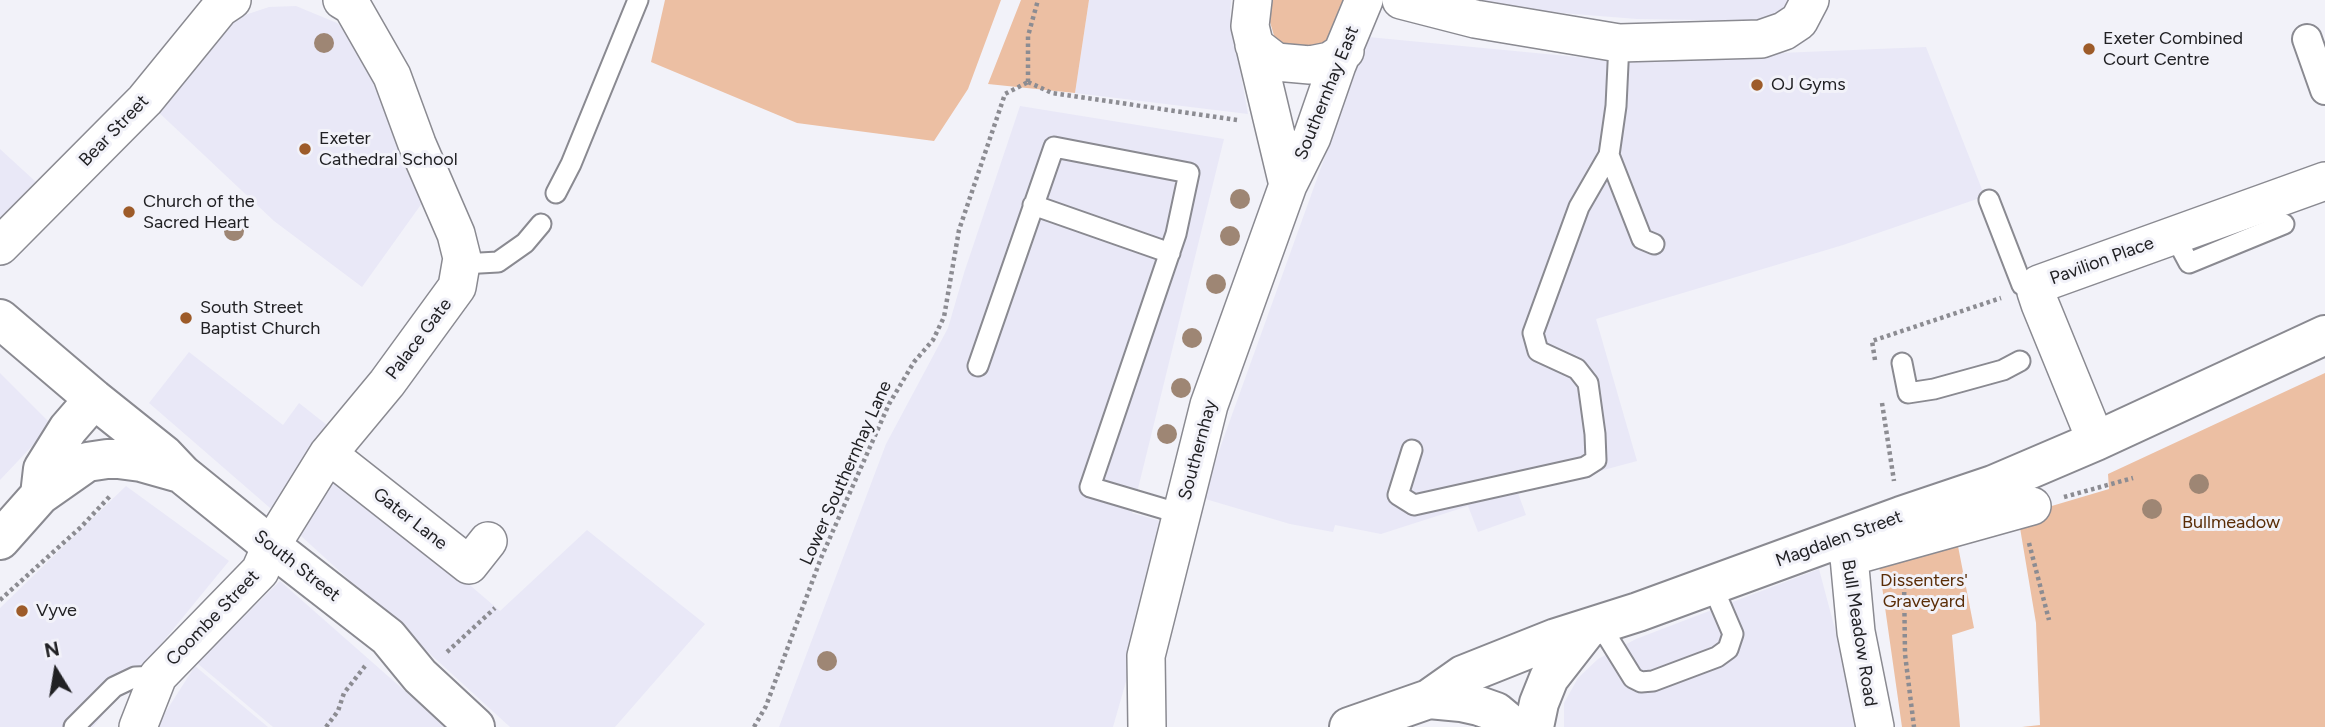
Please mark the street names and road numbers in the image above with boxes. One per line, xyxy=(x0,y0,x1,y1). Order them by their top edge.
street label: Southernhay East xyxy=(1290,23,1364,163)
street label: Bear Street xyxy=(75,91,153,171)
street label: Pavilion Place xyxy=(2047,232,2157,290)
street label: Palace Gate xyxy=(381,294,457,384)
street label: Lower Southernhay Lane xyxy=(796,377,896,569)
street label: Southernhay xyxy=(1174,398,1222,502)
street label: Gater Lane xyxy=(369,483,451,555)
street label: Magdalen Street xyxy=(1773,506,1905,572)
street label: South Street xyxy=(250,526,344,606)
street label: Bull Meadow Road xyxy=(1837,558,1881,708)
street label: Coombe Street xyxy=(162,566,264,670)

